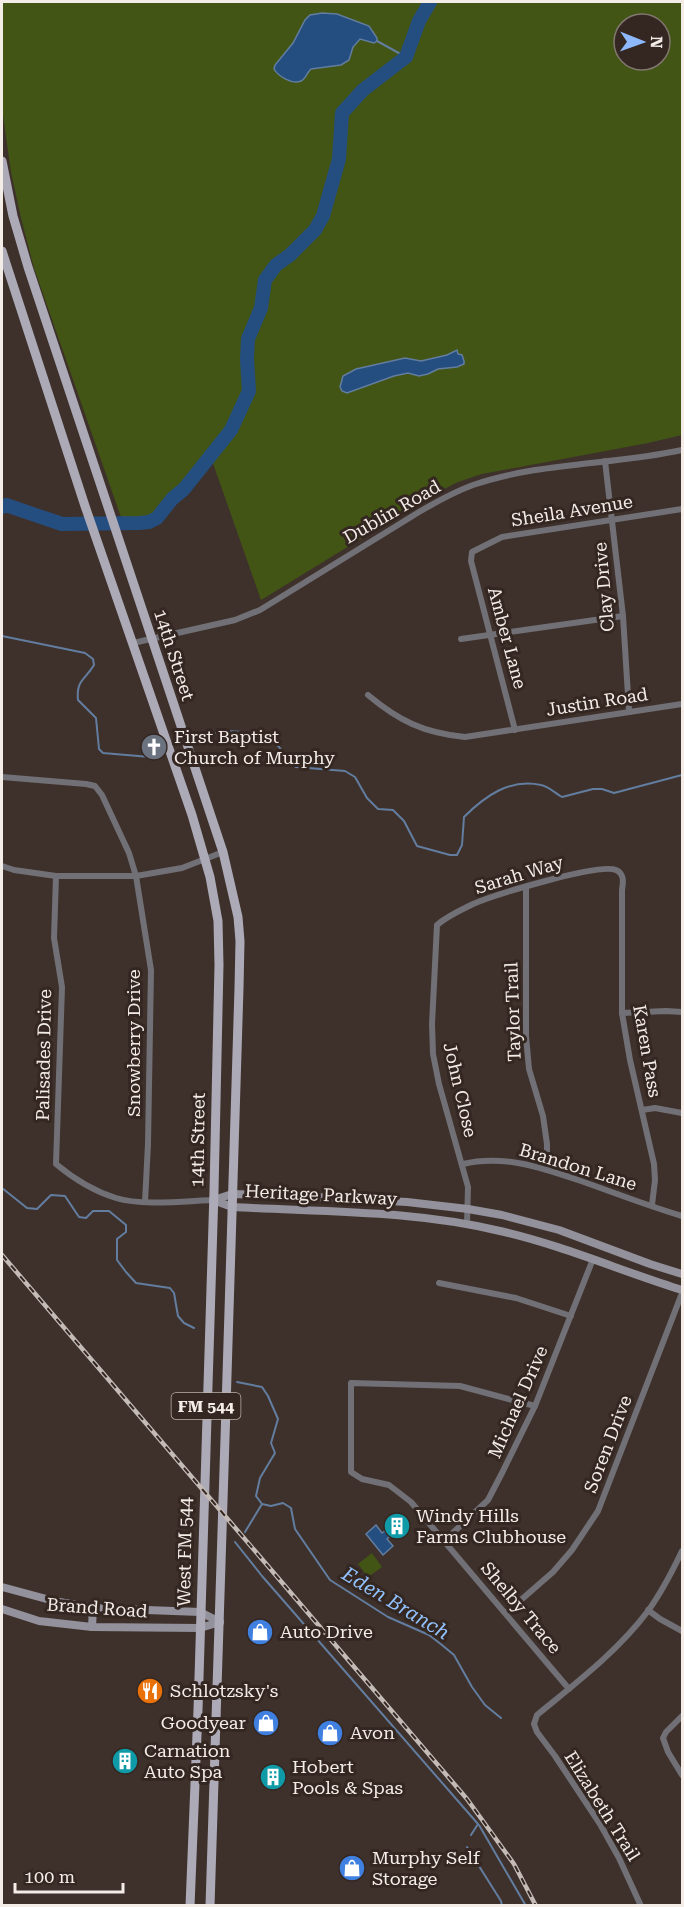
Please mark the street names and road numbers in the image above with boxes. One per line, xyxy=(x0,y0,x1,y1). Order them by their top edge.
street label: Dublin Road xyxy=(340,475,444,548)
street label: Sheila Avenue xyxy=(510,491,634,530)
street label: Clay Drive xyxy=(589,541,618,633)
street label: Amber Lane xyxy=(484,585,531,691)
street label: 14th Street xyxy=(150,607,199,703)
street label: Justin Road xyxy=(545,683,650,720)
street label: Sarah Way xyxy=(472,851,566,898)
street label: Taylor Trail xyxy=(500,961,525,1062)
street label: Snowberry Drive xyxy=(123,969,144,1117)
street label: Palisades Drive xyxy=(32,989,55,1121)
street label: Karen Pass xyxy=(629,1003,666,1099)
street label: John Close xyxy=(439,1040,482,1139)
street label: 14th Street xyxy=(186,1092,209,1188)
street label: Brandon Lane xyxy=(517,1139,640,1194)
street label: Heritage Parkway xyxy=(244,1180,398,1209)
street label: Michael Drive xyxy=(483,1342,552,1461)
street label: Soren Drive xyxy=(579,1392,636,1496)
road number: FM 544 xyxy=(172,1393,240,1419)
street label: West FM 544 xyxy=(173,1497,196,1607)
street label: Shelby Trace xyxy=(477,1558,566,1658)
street label: Brand Road xyxy=(46,1594,149,1622)
street label: Elizabeth Trail xyxy=(560,1747,645,1865)

